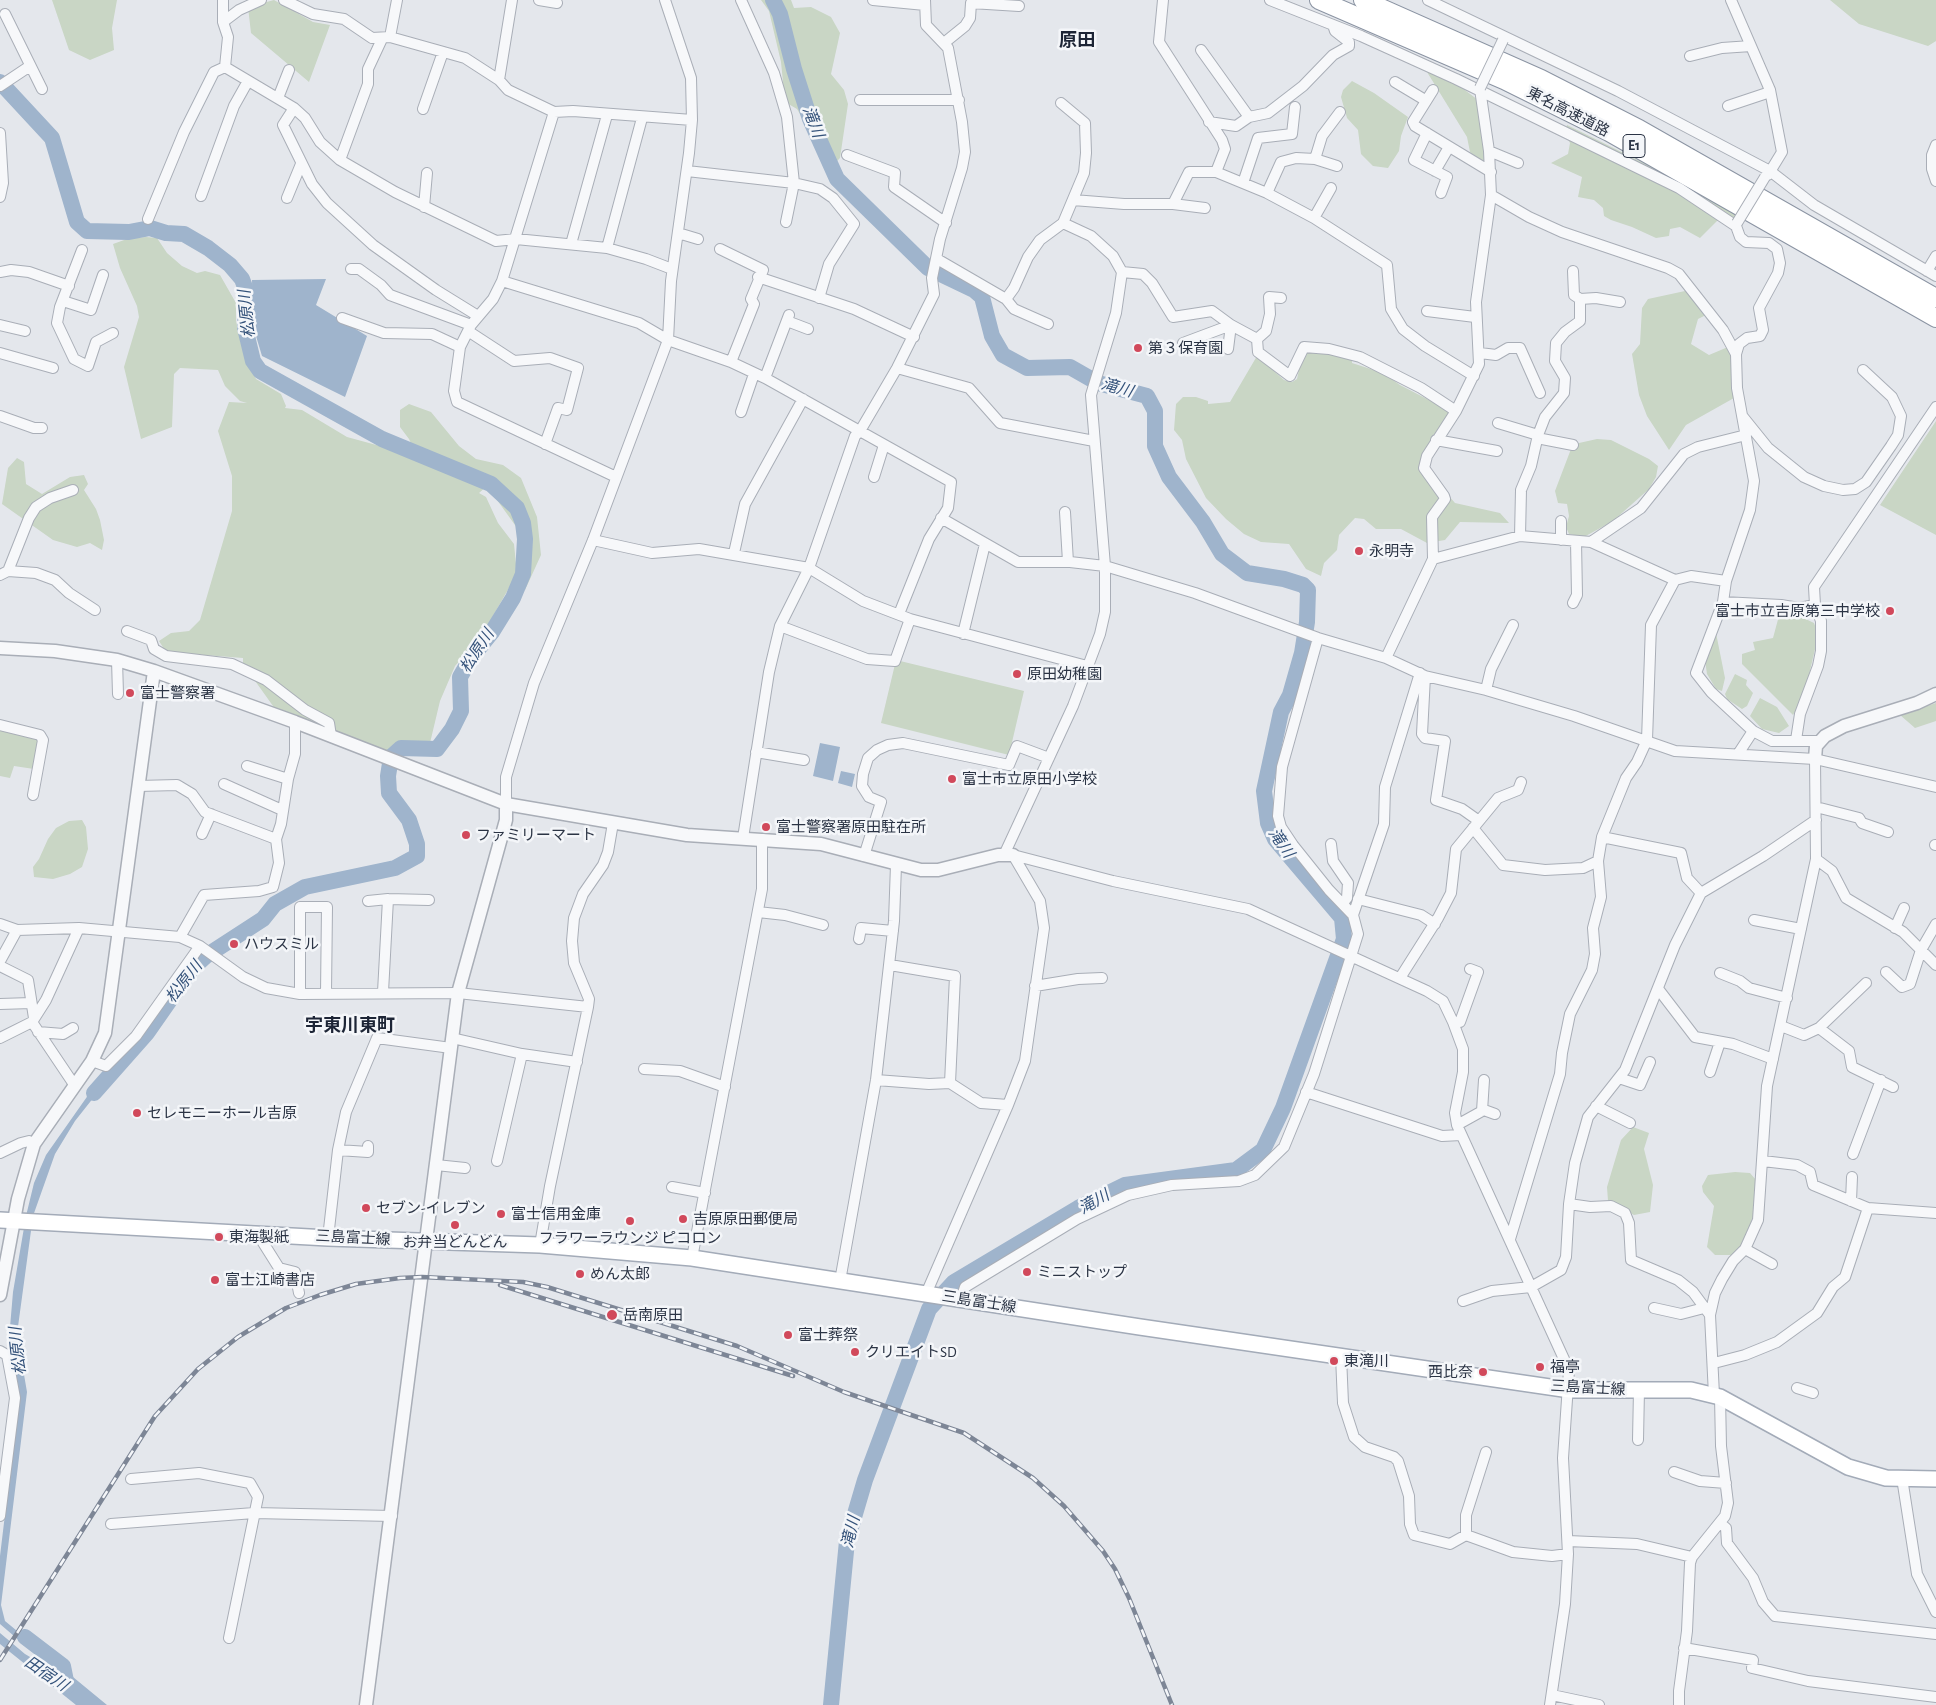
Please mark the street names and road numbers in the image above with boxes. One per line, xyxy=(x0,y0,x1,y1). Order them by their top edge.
street label: 東名高速道路 xyxy=(1524,84,1612,140)
road number: E1 xyxy=(1623,134,1645,158)
street label: 三島富士線 xyxy=(315,1227,391,1249)
street label: 三島富士線 xyxy=(941,1287,1017,1317)
street label: 三島富士線 xyxy=(1550,1377,1626,1399)

